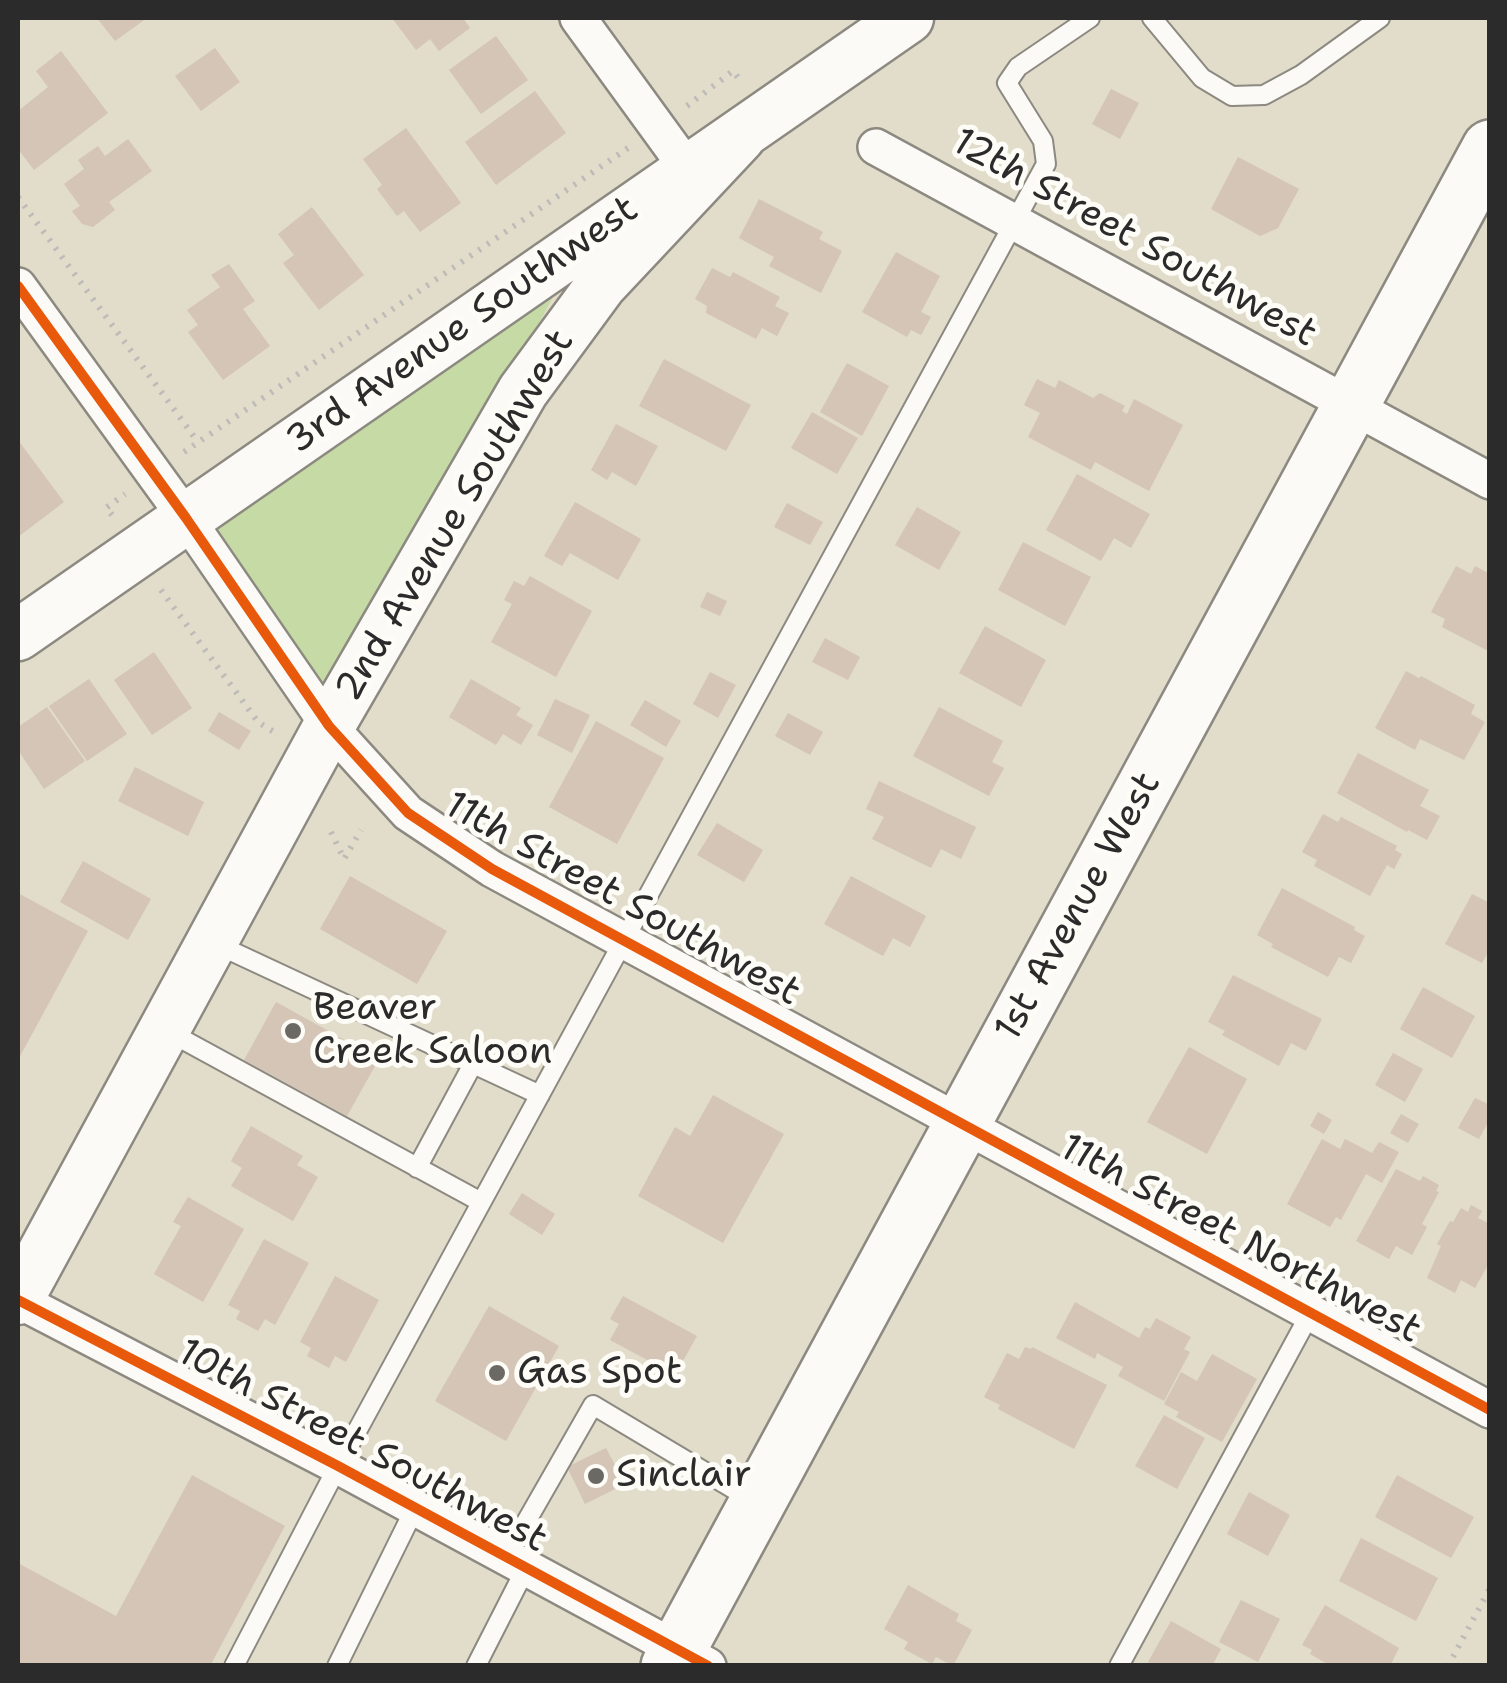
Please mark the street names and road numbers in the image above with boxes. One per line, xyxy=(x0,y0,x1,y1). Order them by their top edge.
street label: 12th Street Southwest xyxy=(944,120,1324,358)
street label: 3rd Avenue Southwest xyxy=(279,187,647,465)
street label: 2nd Avenue Southwest xyxy=(327,322,585,710)
street label: 1st Avenue West xyxy=(986,765,1172,1049)
street label: 11th Street Southwest xyxy=(436,783,808,1017)
street label: 11th Street Northwest xyxy=(1052,1126,1428,1354)
street label: 10th Street Southwest xyxy=(170,1330,554,1564)

